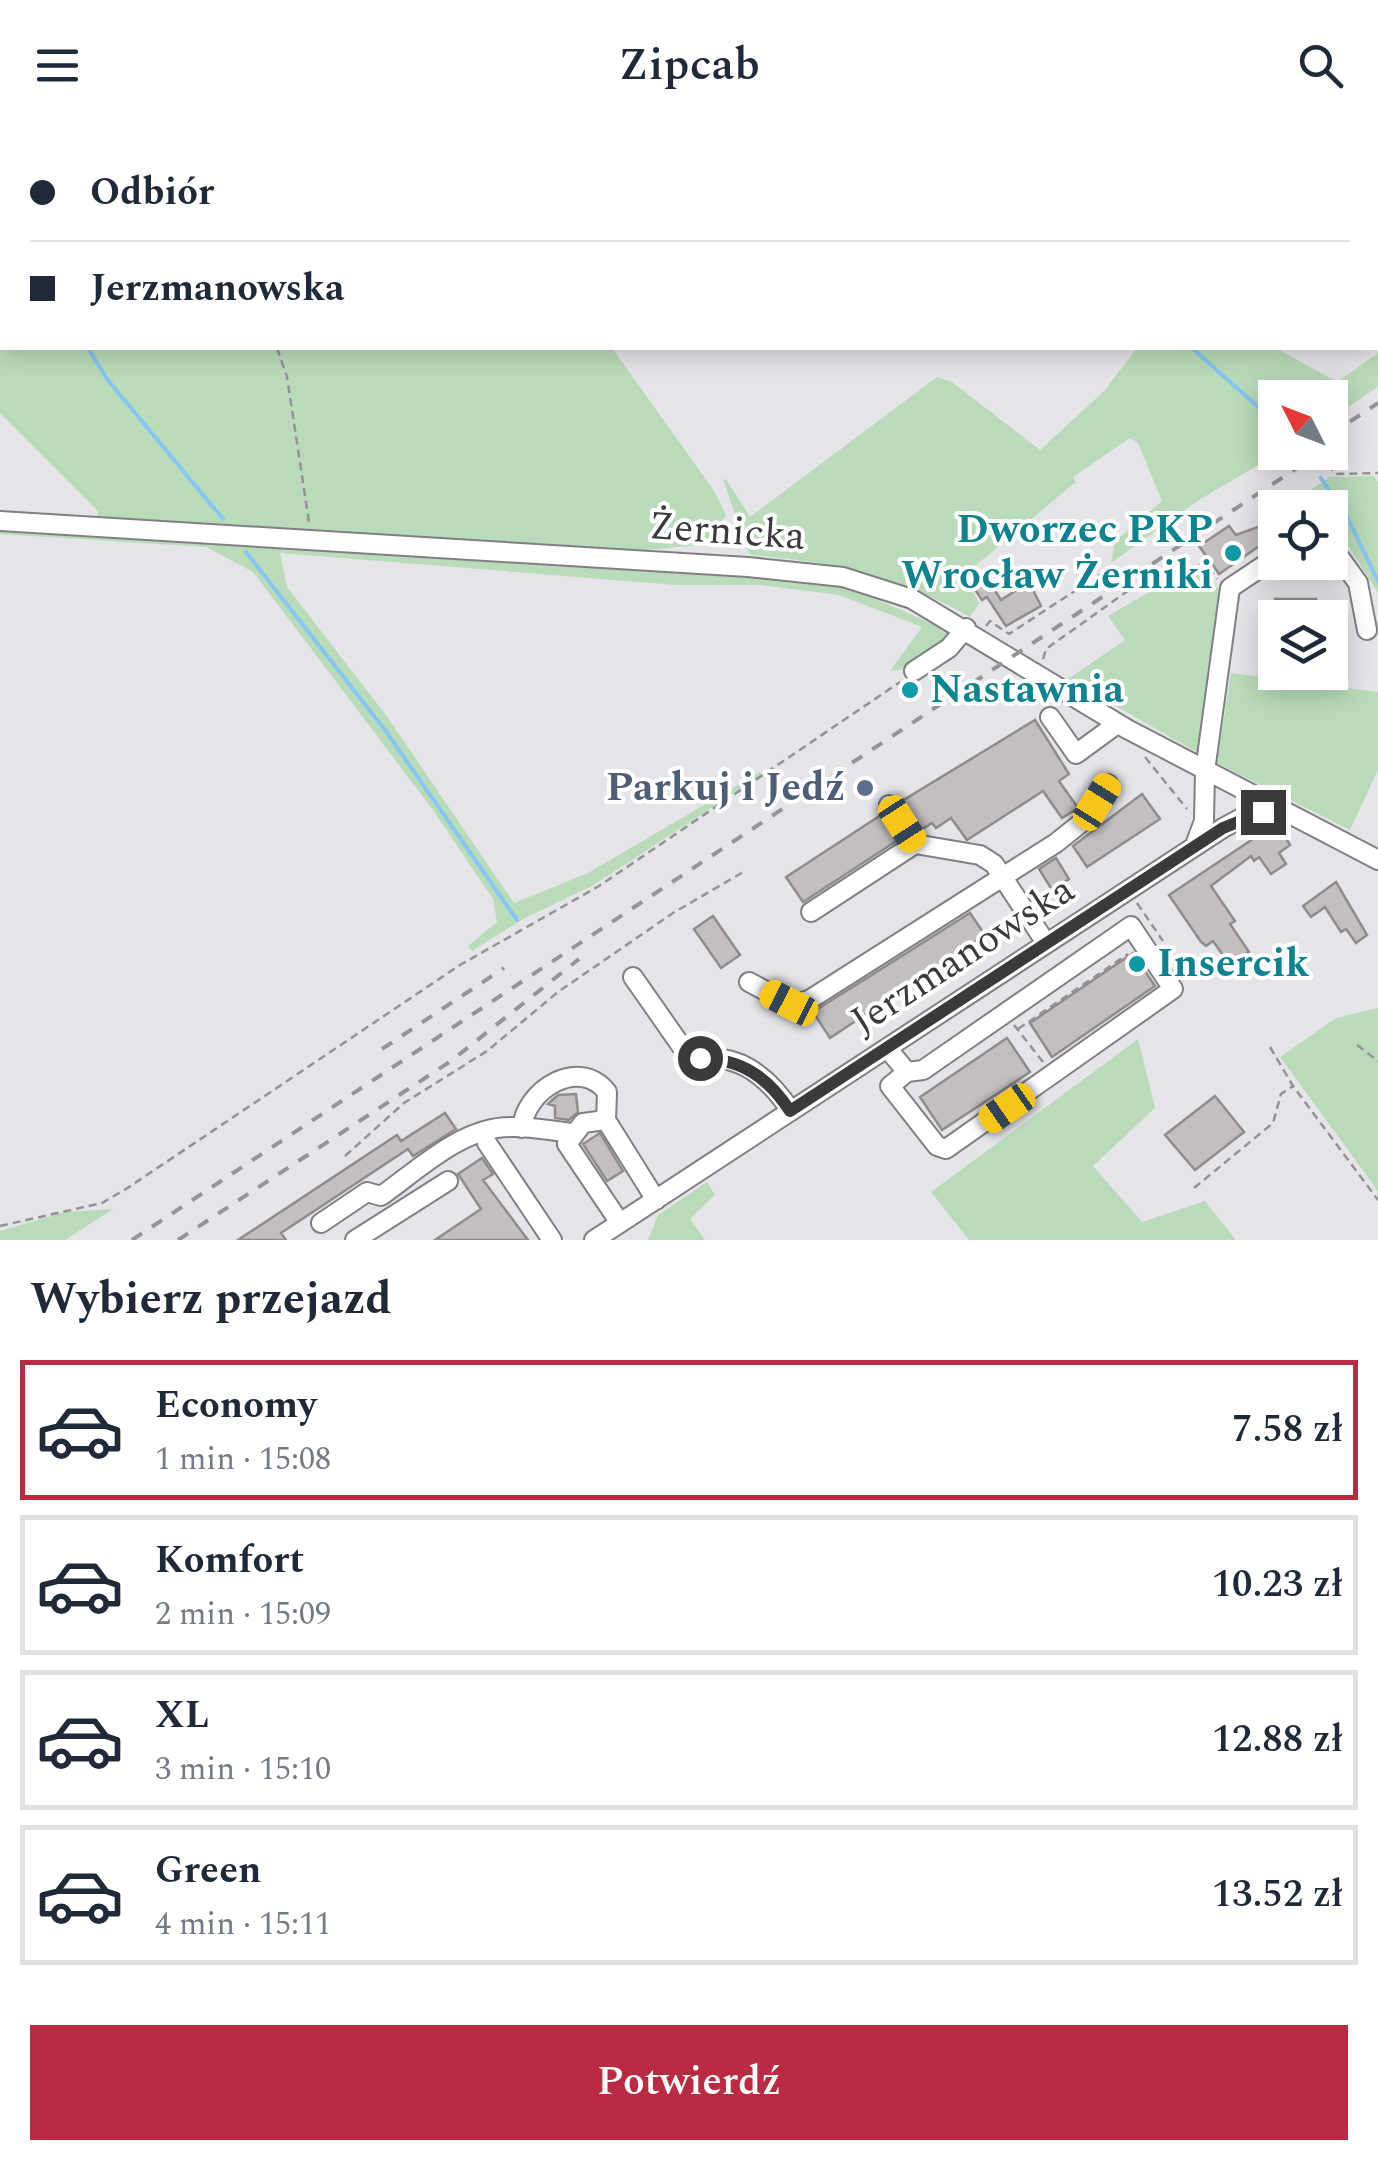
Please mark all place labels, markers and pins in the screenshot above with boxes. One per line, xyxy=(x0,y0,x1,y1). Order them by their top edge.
place label: Dworzec PKP Wrocław Żerniki xyxy=(901,500,1213,607)
marker: Dworzec PKP Wrocław Żerniki xyxy=(1222,542,1244,564)
place label: Nastawnia xyxy=(930,660,1125,721)
marker: Nastawnia xyxy=(899,679,921,701)
place label: Parkuj i Jedź xyxy=(606,758,845,819)
marker: Parkuj i Jedź xyxy=(854,777,876,799)
place label: Insercik xyxy=(1157,934,1309,995)
marker: Insercik xyxy=(1126,953,1148,975)

